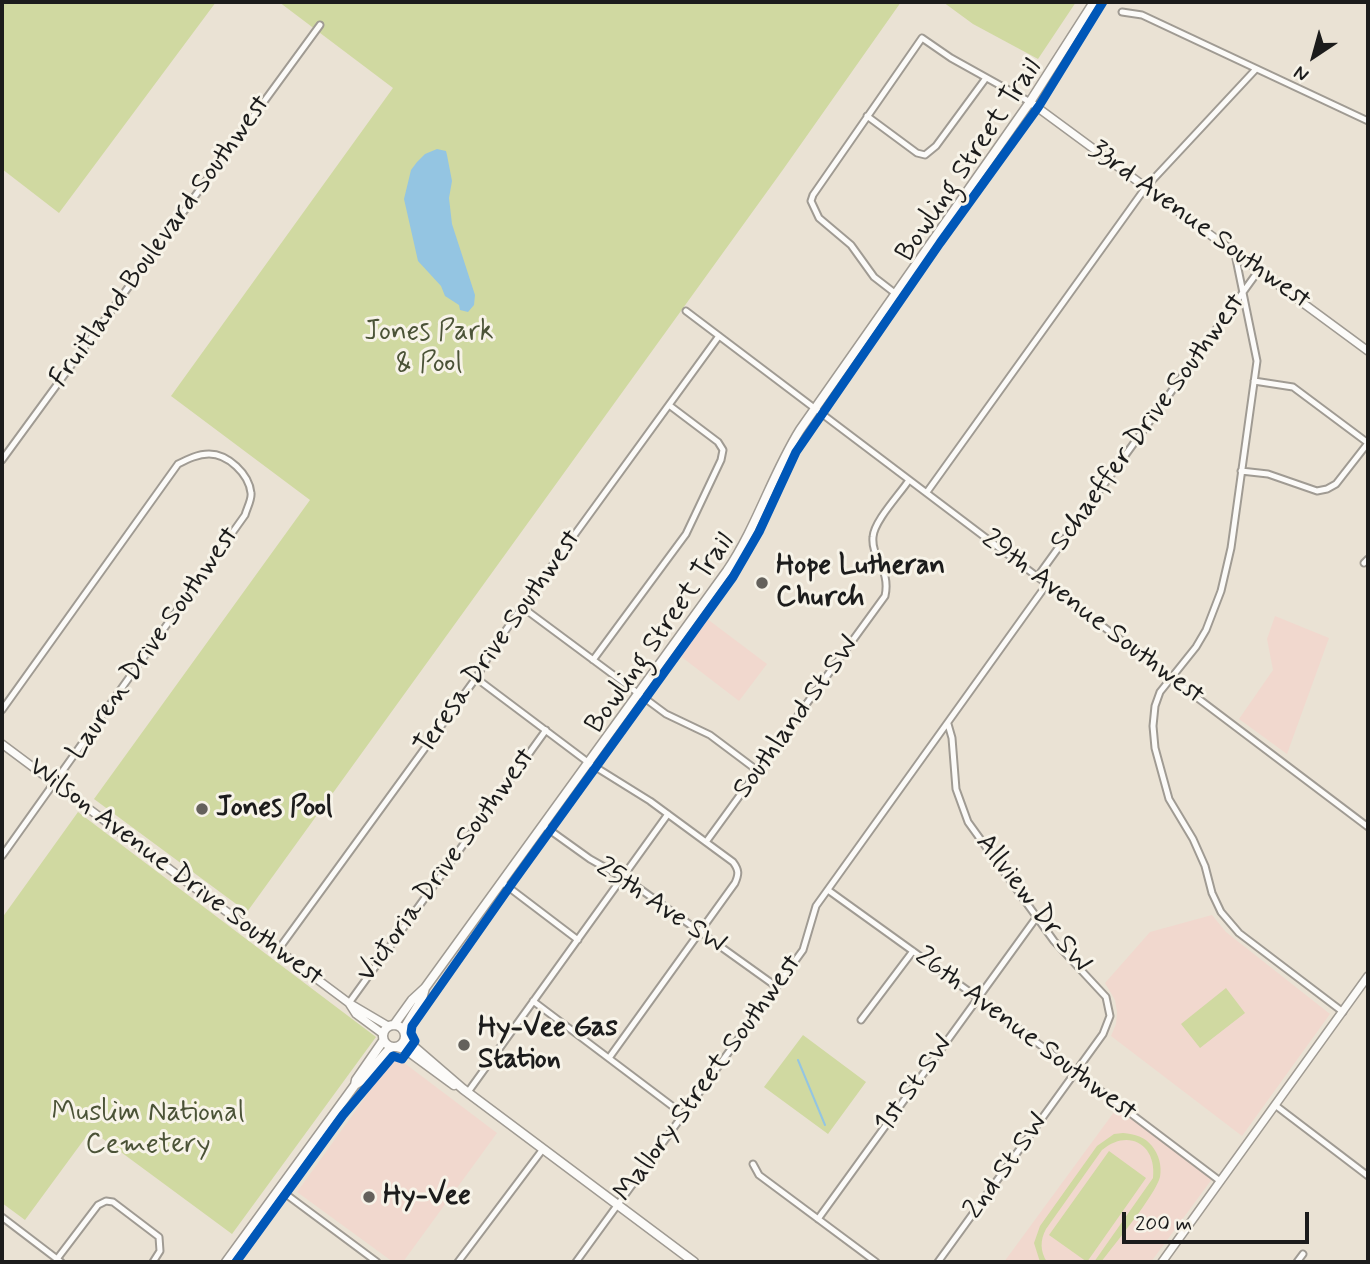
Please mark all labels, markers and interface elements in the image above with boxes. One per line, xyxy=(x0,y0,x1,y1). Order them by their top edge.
north arrow xyxy=(1279,21,1349,91)
street label: Bowling Street Trail xyxy=(890,53,1050,269)
text: N xyxy=(1289,60,1314,87)
street label: Fruitland Boulevard Southwest xyxy=(44,89,278,395)
street label: 33rd Avenue Southwest xyxy=(1082,134,1316,318)
street label: Schaeffer Drive Southwest xyxy=(1044,288,1254,558)
park label: Jones Park & Pool xyxy=(364,316,494,382)
street label: Lauren Drive Southwest xyxy=(61,521,247,767)
street label: 29th Avenue Southwest xyxy=(974,523,1210,713)
street label: Teresa Drive Southwest xyxy=(409,524,589,762)
street label: Bowling Street Trail xyxy=(579,527,743,741)
place label: Hope Lutheran Church xyxy=(776,550,945,616)
marker: Hope Lutheran Church xyxy=(754,575,770,591)
street label: Southland St SW xyxy=(727,630,867,806)
street label: Victoria Drive Southwest xyxy=(351,742,543,990)
street label: Wilson Avenue Drive Southwest xyxy=(21,751,329,995)
place label: Jones Pool xyxy=(216,792,333,826)
marker: Jones Pool xyxy=(194,801,210,817)
street label: Allview Dr SW xyxy=(967,828,1097,980)
street label: 25th Ave SW xyxy=(589,851,731,963)
street label: 26th Avenue Southwest xyxy=(907,941,1143,1129)
street label: Mallory Street Southwest xyxy=(608,949,810,1209)
place label: Hy-Vee Gas Station xyxy=(478,1012,618,1078)
street label: 1st St SW xyxy=(869,1030,961,1140)
marker: Hy-Vee Gas Station xyxy=(456,1037,472,1053)
park label: Muslim National Cemetery xyxy=(51,1097,245,1163)
street label: 2nd St SW xyxy=(958,1108,1056,1226)
place label: Hy-Vee xyxy=(383,1180,471,1214)
marker: Hy-Vee xyxy=(361,1189,377,1205)
scale bar xyxy=(1125,1198,1312,1242)
text: 200 m xyxy=(1135,1210,1192,1238)

